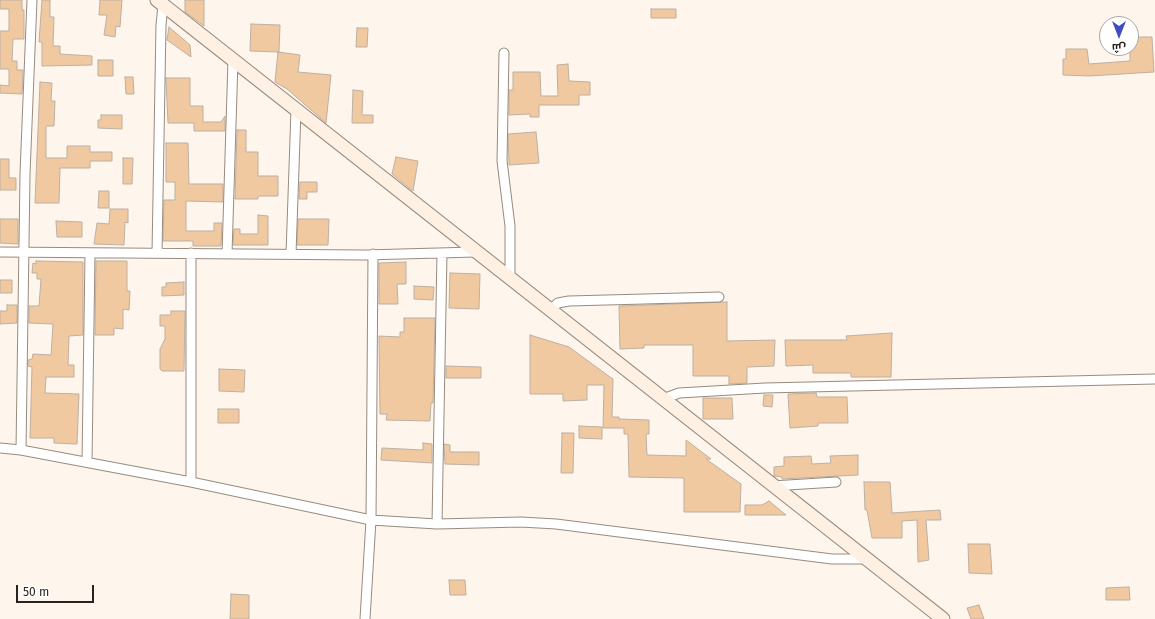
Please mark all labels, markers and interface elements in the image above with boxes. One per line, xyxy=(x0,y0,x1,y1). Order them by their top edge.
north arrow xyxy=(1099,16,1139,56)
text: ش xyxy=(1112,41,1126,54)
scale bar xyxy=(18,577,96,603)
text: 50 m xyxy=(23,585,49,599)

